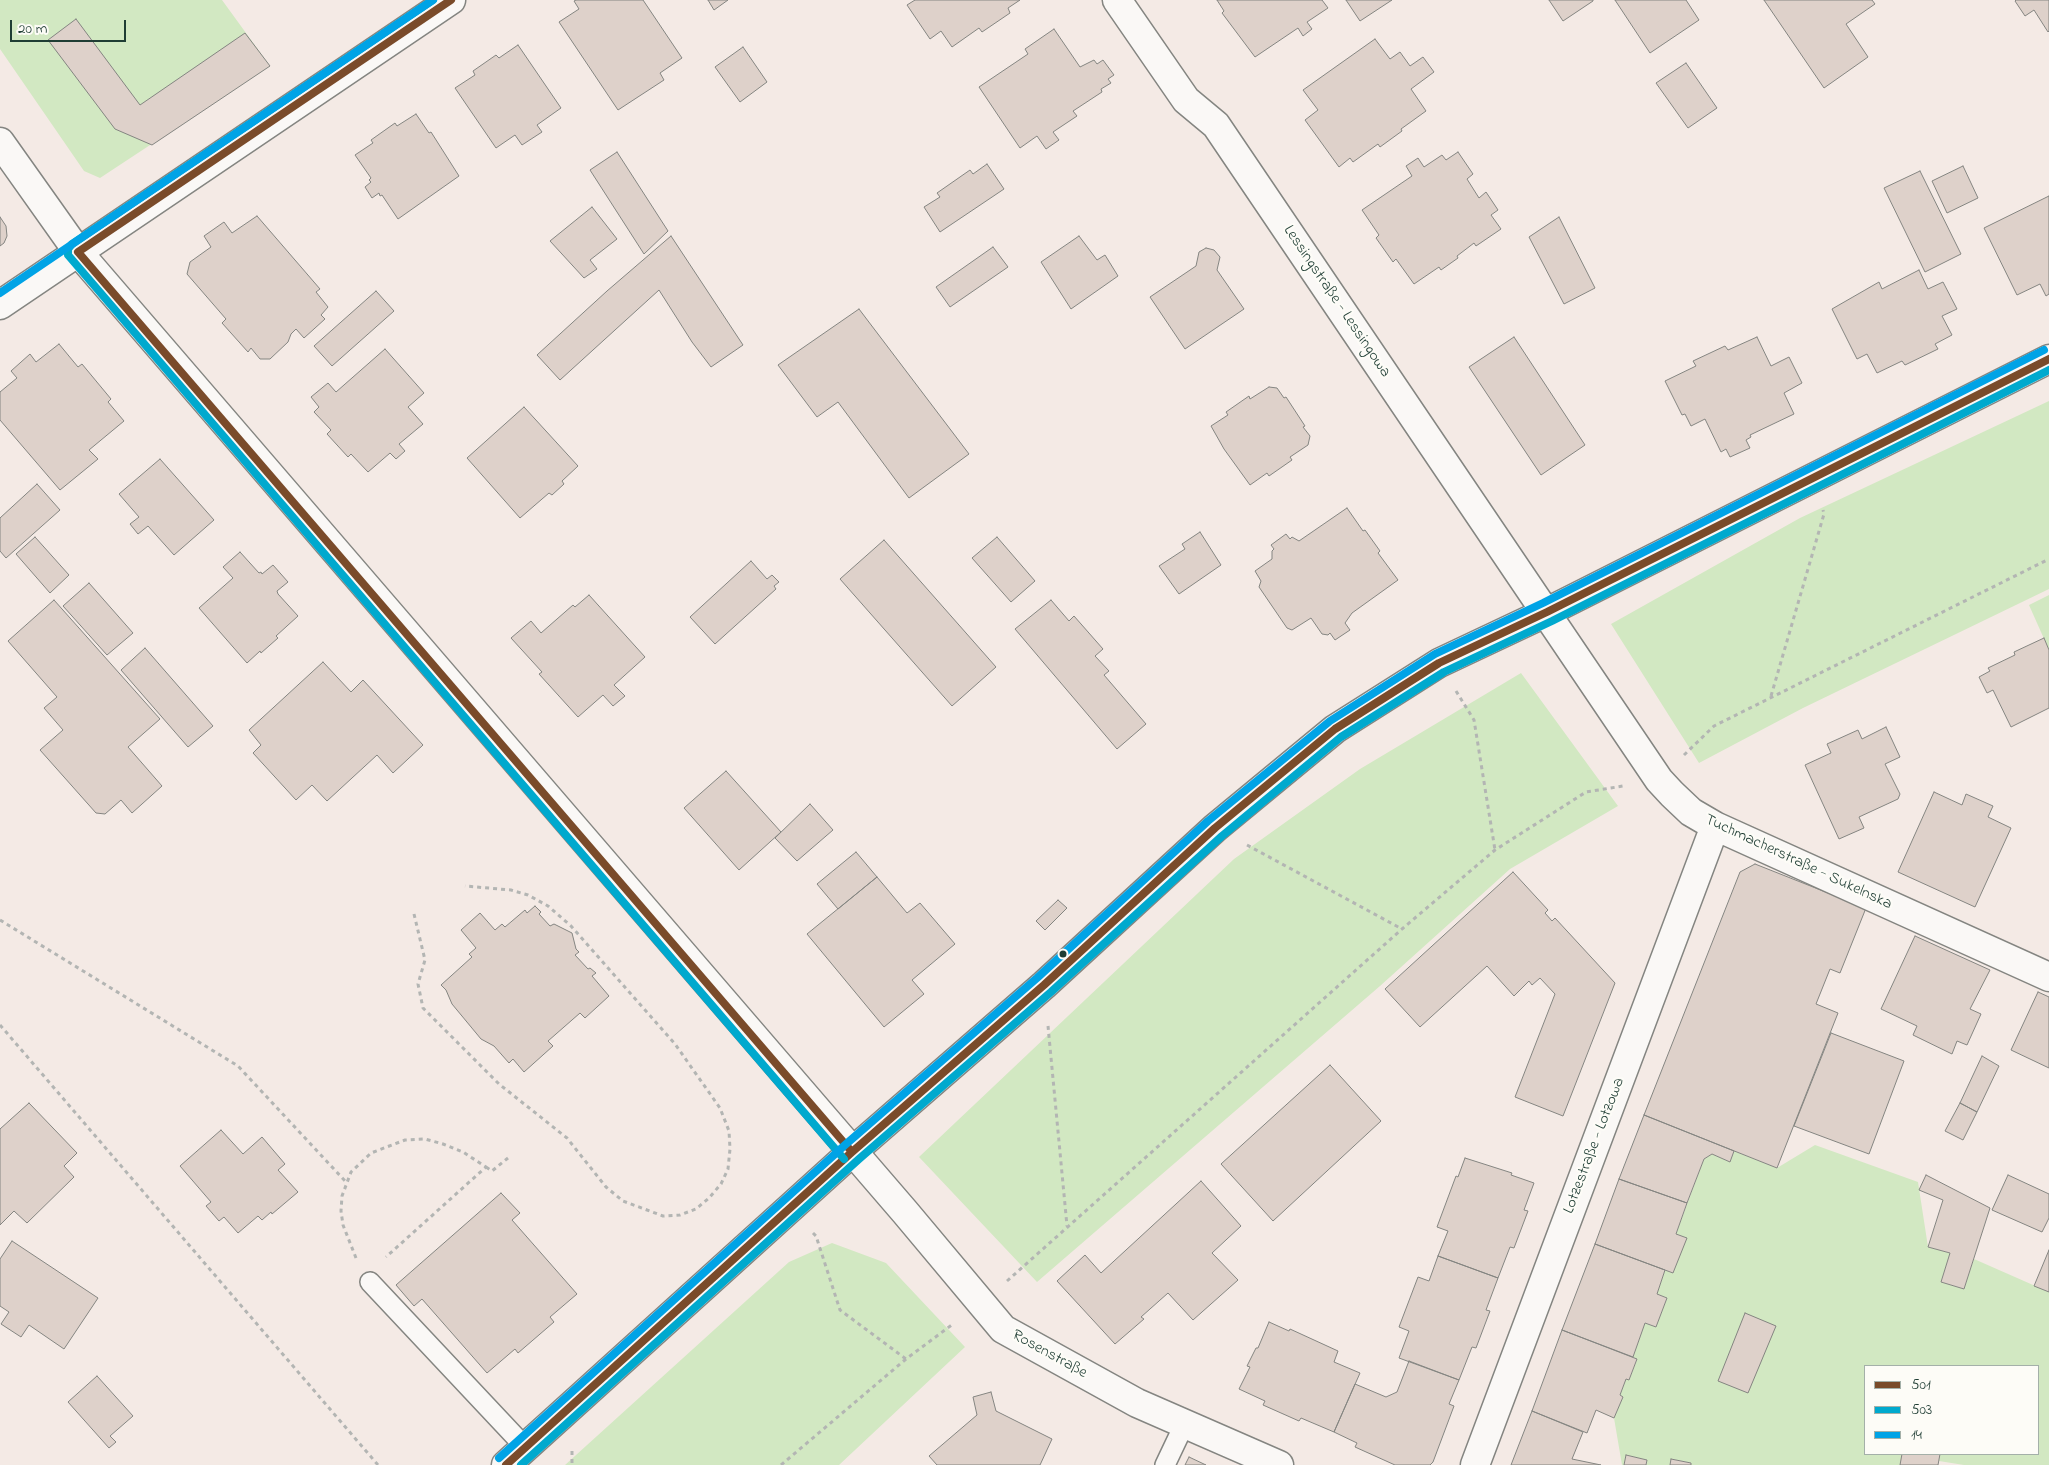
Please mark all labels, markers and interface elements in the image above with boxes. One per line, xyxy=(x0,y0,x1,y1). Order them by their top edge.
scale bar xyxy=(12,10,129,42)
text: 20 m xyxy=(18,18,47,40)
street label: Lessingstraße - Lessingowa xyxy=(1278,223,1394,381)
street label: Tuchmacherstraße - Sukelnska xyxy=(1701,811,1895,915)
unlabelled marker xyxy=(1058,949,1068,959)
street label: Lotzestraße - Lotzowa xyxy=(1560,1075,1630,1217)
street label: Rosenstraße xyxy=(1008,1326,1090,1384)
legend xyxy=(1864,1365,2039,1455)
text: 501 xyxy=(1911,1374,1931,1396)
text: 503 xyxy=(1911,1399,1932,1421)
text: 14 xyxy=(1911,1424,1922,1446)

